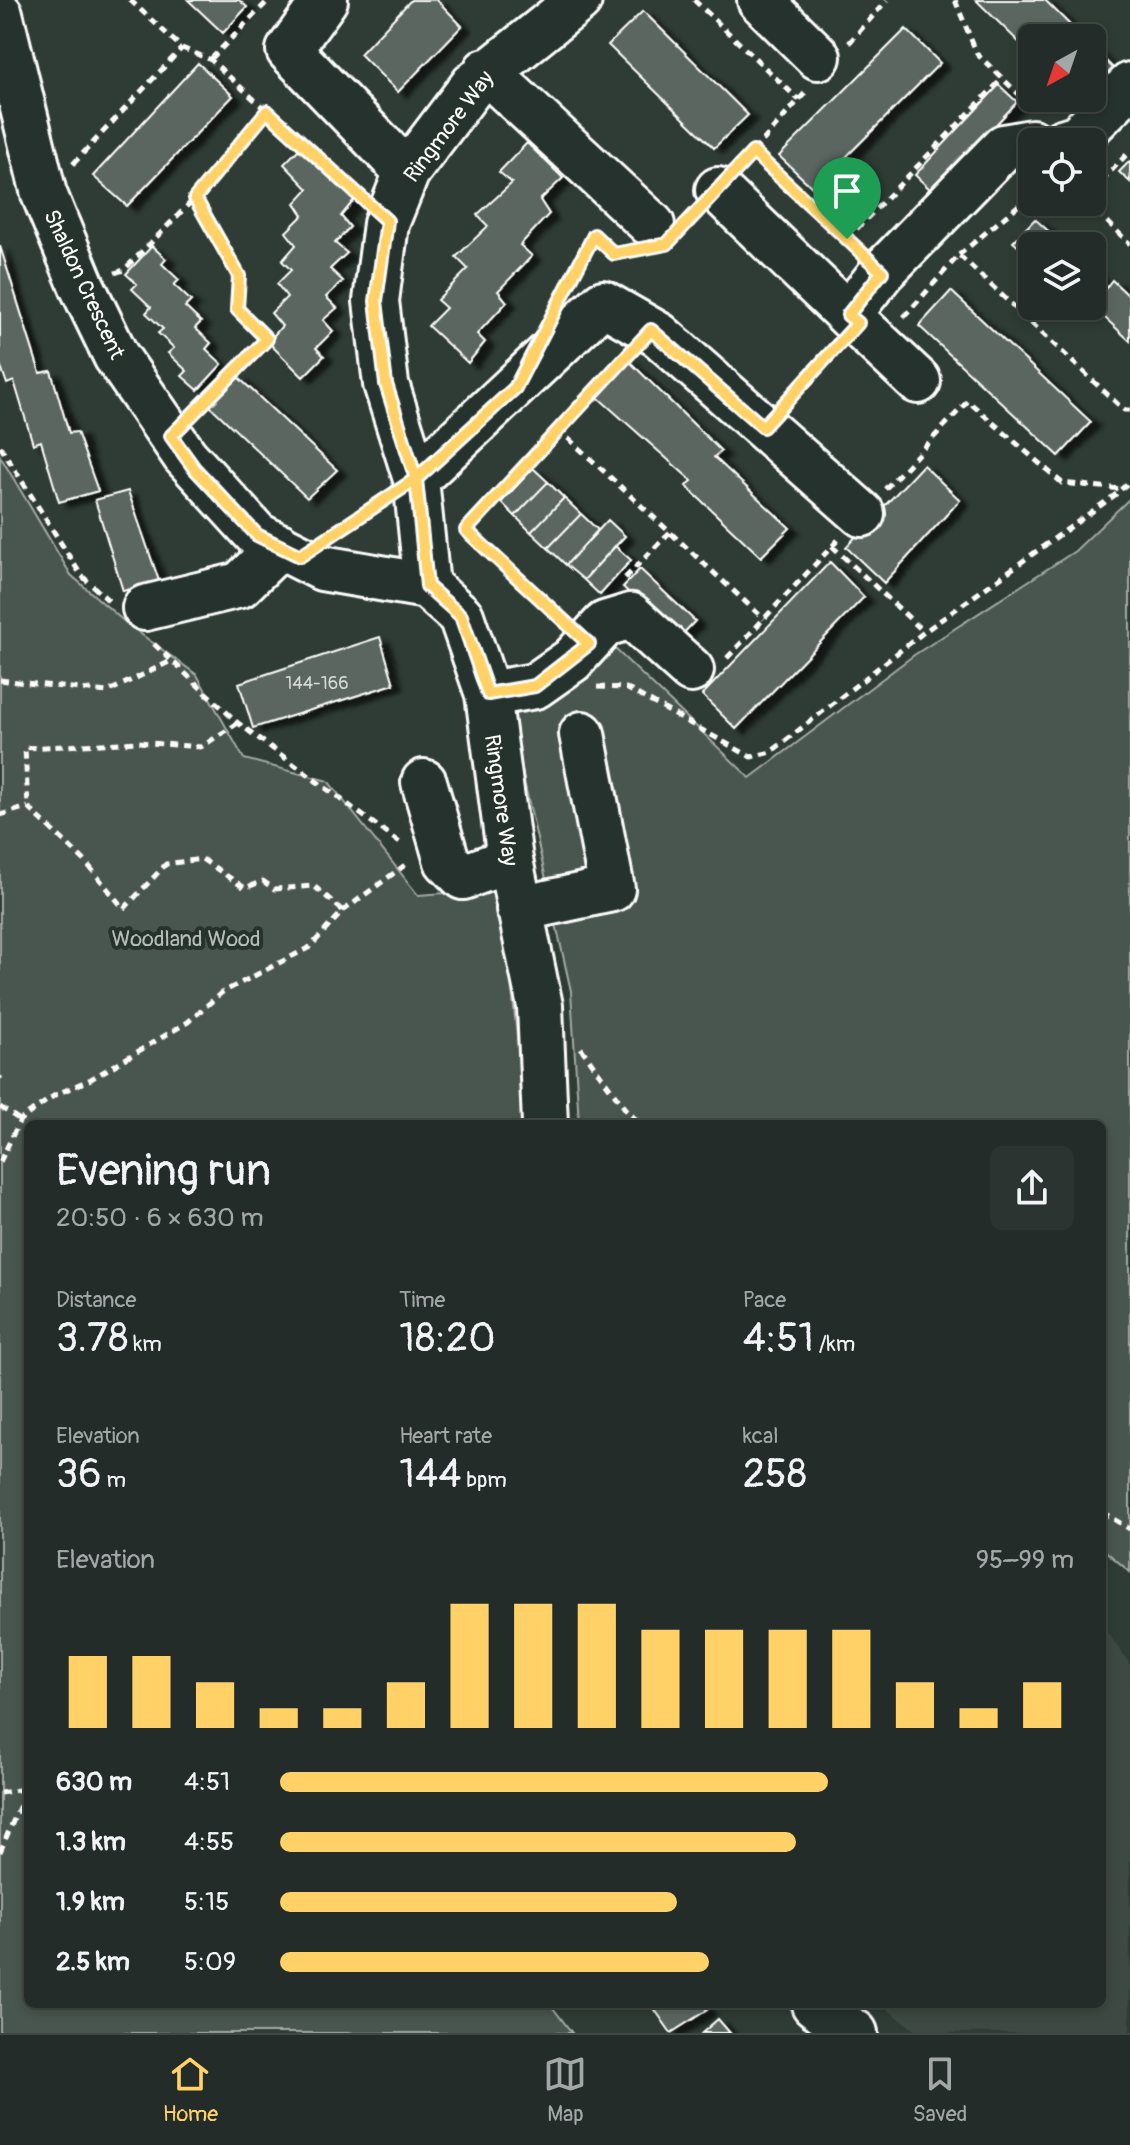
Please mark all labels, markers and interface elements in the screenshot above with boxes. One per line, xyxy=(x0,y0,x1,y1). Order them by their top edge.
north arrow xyxy=(1018,24,1106,112)
map controls xyxy=(1018,24,1106,320)
street label: Ringmore Way xyxy=(398,65,500,188)
button: locate xyxy=(1018,128,1106,216)
pin xyxy=(813,157,881,239)
icon: arrive xyxy=(825,169,869,213)
street label: Shaldon Crescent xyxy=(37,205,131,364)
button: layers xyxy=(1018,232,1106,320)
house number: 144-166 xyxy=(285,672,349,695)
street label: Ringmore Way xyxy=(478,732,524,868)
park label: Woodland Wood xyxy=(111,925,261,953)
text: Evening run xyxy=(56,1144,271,1199)
button: share xyxy=(990,1146,1074,1230)
text: 20:50 · 6 × 630 m xyxy=(56,1202,264,1234)
text: Distance xyxy=(56,1286,136,1314)
text: Time xyxy=(399,1286,445,1314)
text: Pace xyxy=(743,1286,786,1314)
text: 3.78 xyxy=(56,1314,128,1363)
text: 18:20 xyxy=(399,1314,496,1363)
text: 4:51 xyxy=(743,1314,814,1363)
text: km xyxy=(128,1330,162,1358)
text: /km xyxy=(814,1330,855,1358)
text: Elevation xyxy=(56,1422,140,1450)
text: Heart rate xyxy=(399,1422,492,1450)
text: kcal xyxy=(743,1422,778,1450)
text: 36 xyxy=(56,1450,102,1499)
text: 144 xyxy=(399,1450,461,1499)
text: 258 xyxy=(743,1450,807,1499)
text: m xyxy=(102,1466,126,1494)
text: bpm xyxy=(461,1466,507,1494)
text: Elevation xyxy=(56,1544,155,1576)
text: 95–99 m xyxy=(976,1544,1074,1576)
text: 630 m xyxy=(56,1766,132,1798)
text: 4:51 xyxy=(184,1766,230,1798)
text: 1.3 km xyxy=(56,1826,126,1858)
text: 4:55 xyxy=(184,1826,234,1858)
text: 1.9 km xyxy=(56,1886,125,1918)
text: 5:15 xyxy=(184,1886,229,1918)
text: 2.5 km xyxy=(56,1946,130,1978)
text: 5:09 xyxy=(184,1946,236,1978)
tab: Home xyxy=(163,2052,218,2128)
tab: Map xyxy=(543,2052,587,2128)
tab: Saved xyxy=(913,2052,967,2128)

